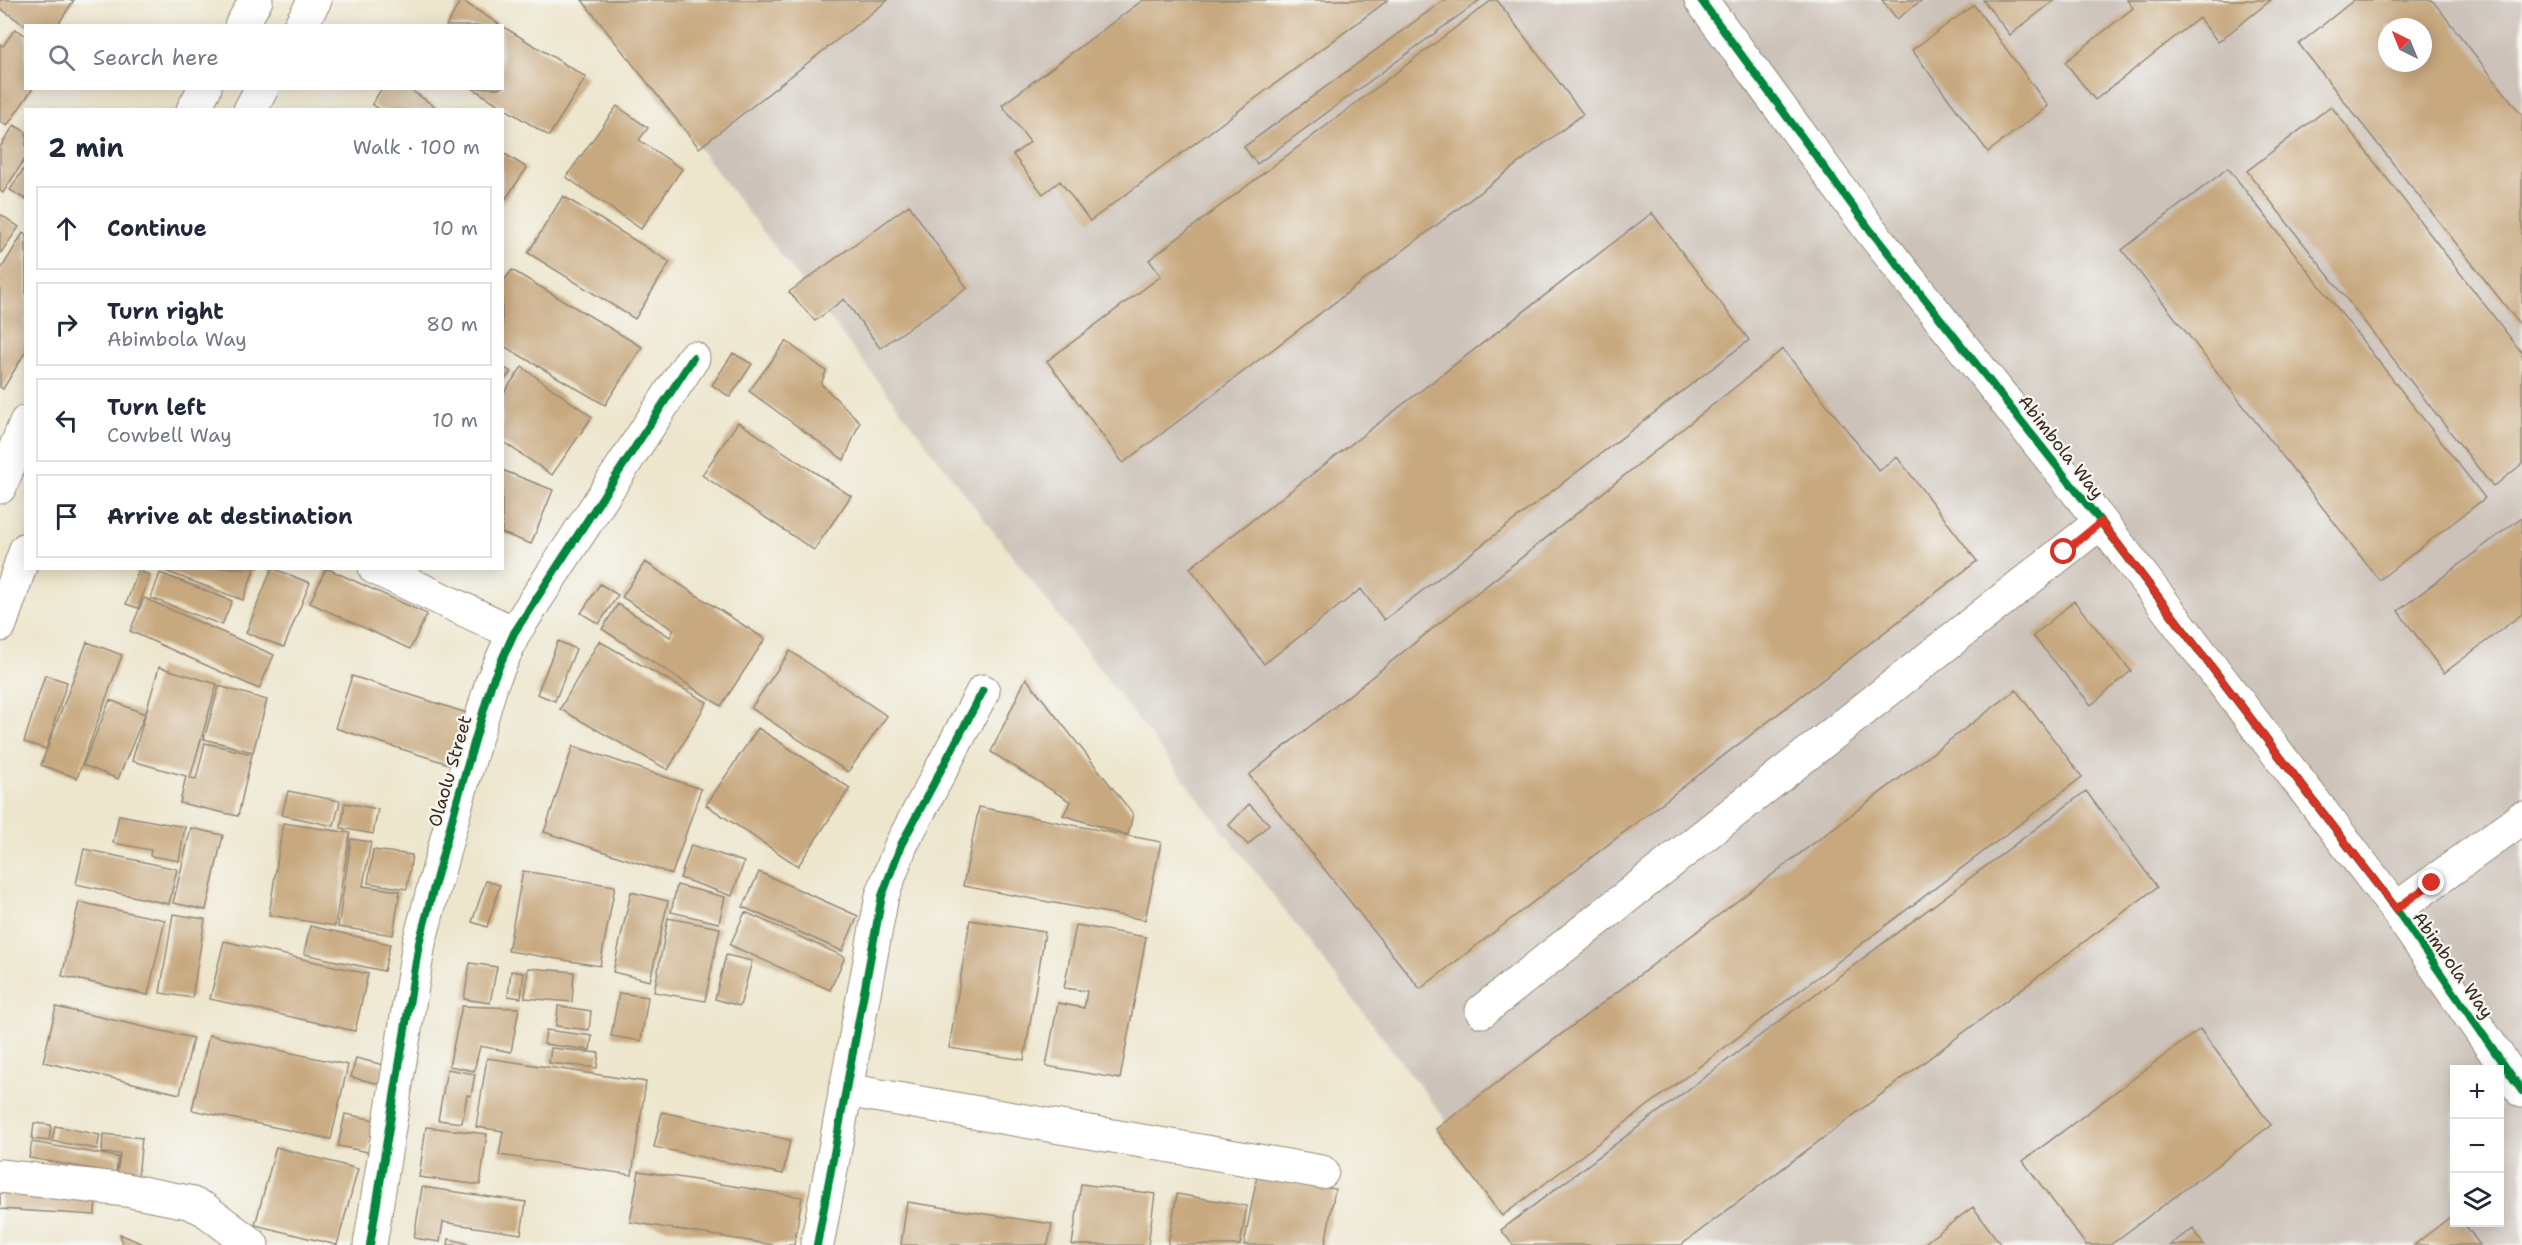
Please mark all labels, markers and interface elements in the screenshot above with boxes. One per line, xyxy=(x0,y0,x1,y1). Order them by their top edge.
north arrow xyxy=(2378,18,2432,72)
search box xyxy=(24,24,504,90)
icon: search xyxy=(45,41,78,74)
text: Search here xyxy=(93,43,219,72)
text: 2 min xyxy=(48,130,124,165)
text: Walk · 100 m xyxy=(353,134,480,160)
icon: ahead xyxy=(50,212,83,245)
text: Continue xyxy=(107,214,207,243)
text: 10 m xyxy=(432,215,478,241)
text: Turn right xyxy=(107,297,224,326)
icon: right xyxy=(50,308,83,341)
text: 80 m xyxy=(426,311,478,337)
text: Abimbola Way xyxy=(107,326,247,352)
street label: Abimbola Way xyxy=(2013,390,2109,504)
text: Turn left xyxy=(107,393,206,422)
icon: left xyxy=(50,404,83,437)
text: 10 m xyxy=(432,407,478,433)
text: Cowbell Way xyxy=(107,422,232,448)
icon: arrive xyxy=(50,500,83,533)
text: Arrive at destination xyxy=(107,502,353,531)
route start xyxy=(2050,538,2076,564)
street label: Olaolu Street xyxy=(423,712,477,830)
route end xyxy=(2418,869,2444,895)
street label: Abimbola Way xyxy=(2407,907,2499,1023)
map controls xyxy=(2450,1065,2504,1227)
button: + xyxy=(2450,1065,2504,1119)
button: − xyxy=(2450,1119,2504,1173)
button: layers xyxy=(2450,1173,2504,1227)

